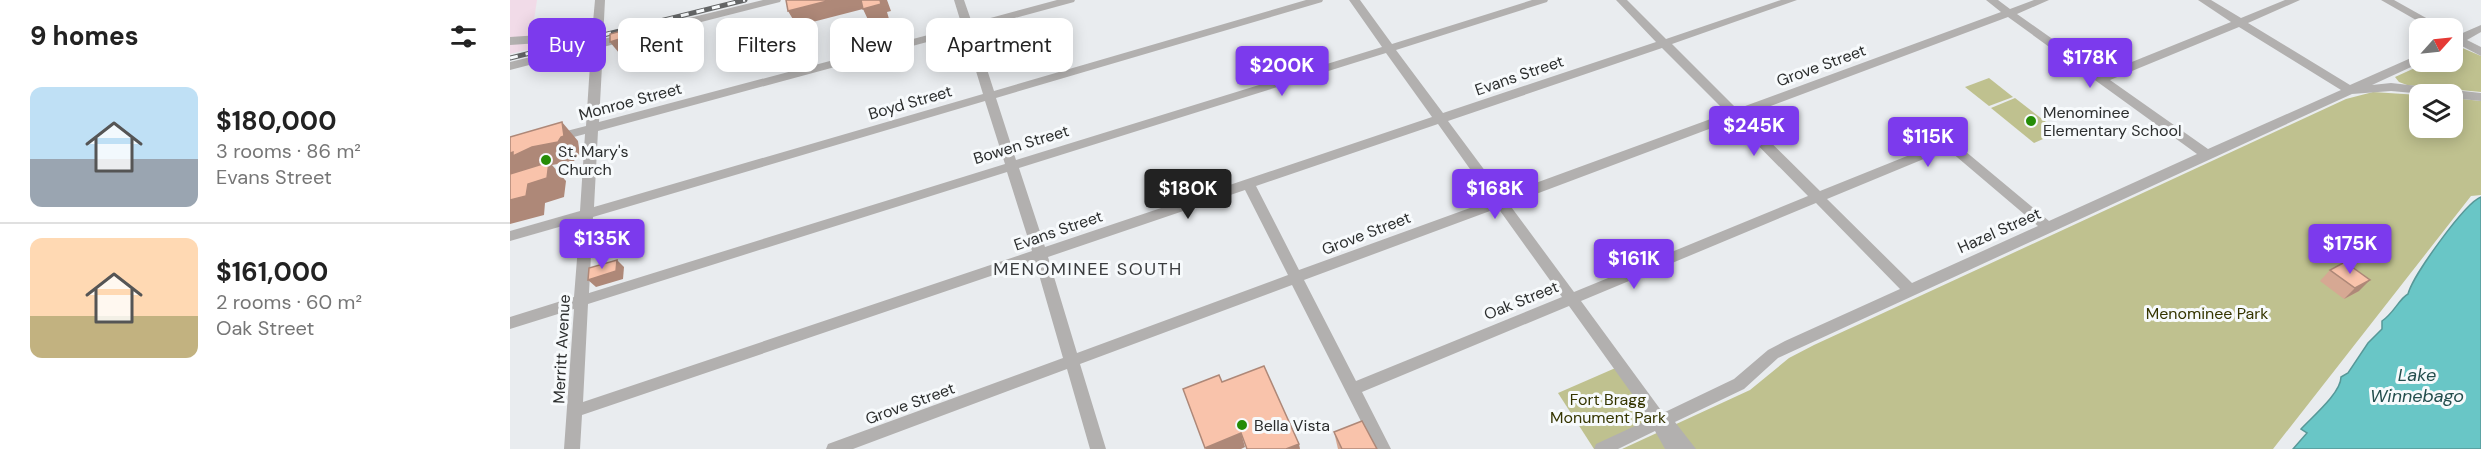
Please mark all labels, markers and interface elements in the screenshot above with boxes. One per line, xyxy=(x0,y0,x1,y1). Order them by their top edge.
chip: Buy xyxy=(528,18,606,72)
chip: Rent xyxy=(618,18,704,72)
chip: Filters xyxy=(716,18,818,72)
chip: New xyxy=(830,18,914,72)
chip: Apartment xyxy=(926,18,1073,72)
north arrow xyxy=(2409,18,2463,72)
map controls xyxy=(2409,18,2463,138)
text: 9 homes xyxy=(30,19,139,53)
icon: filters xyxy=(447,20,480,53)
pin: $178K xyxy=(2048,38,2132,89)
street label: Grove Street xyxy=(1774,40,1869,91)
text: $178K xyxy=(2062,44,2118,70)
pin: $200K xyxy=(1240,46,1324,97)
street label: Evans Street xyxy=(1472,50,1566,100)
text: $200K xyxy=(1250,52,1314,78)
street label: Monroe Street xyxy=(576,78,684,125)
street label: Boyd Street xyxy=(866,80,955,124)
button: layers xyxy=(2409,84,2463,138)
place label: Menominee Elementary School xyxy=(2043,102,2181,141)
text: $180,000 xyxy=(216,104,336,138)
pin: $245K xyxy=(1712,106,1796,157)
icon: home xyxy=(78,111,150,183)
text: $245K xyxy=(1723,112,1785,138)
marker: Menominee Elementary School xyxy=(2024,114,2038,128)
pin: $115K xyxy=(1886,117,1970,168)
street label: Bowen Street xyxy=(971,120,1071,169)
text: $115K xyxy=(1902,123,1954,149)
text: 3 rooms · 86 m² xyxy=(216,138,361,164)
place label: St. Mary's Church xyxy=(558,141,629,180)
marker: St. Mary's Church xyxy=(539,153,553,167)
text: Evans Street xyxy=(216,164,332,190)
pin: $180K xyxy=(1146,169,1230,220)
pin: $168K xyxy=(1453,169,1537,220)
text: $180K xyxy=(1158,175,1218,201)
text: $168K xyxy=(1466,175,1524,201)
street label: Hazel Street xyxy=(1954,203,2044,258)
street label: Evans Street xyxy=(1011,205,1105,255)
street label: Grove Street xyxy=(1319,207,1414,260)
pin: $135K xyxy=(560,219,644,270)
pin: $175K xyxy=(2308,224,2392,275)
text: $135K xyxy=(574,225,630,251)
text: $175K xyxy=(2322,230,2378,256)
pin: $161K xyxy=(1592,239,1676,290)
text: $161K xyxy=(1608,245,1660,271)
text: $161,000 xyxy=(216,255,328,289)
district label: MENOMINEE SOUTH xyxy=(993,257,1183,281)
icon: home xyxy=(78,262,150,334)
street label: Oak Street xyxy=(1481,276,1562,325)
text: 2 rooms · 60 m² xyxy=(216,289,362,315)
street label: Merritt Avenue xyxy=(548,294,575,404)
park label: Menominee Park xyxy=(2146,303,2268,324)
text: Oak Street xyxy=(216,315,314,341)
water label: Lake Winnebago xyxy=(2370,363,2464,408)
street label: Grove Street xyxy=(863,378,958,429)
park label: Fort Bragg Monument Park xyxy=(1550,389,1666,428)
place label: Bella Vista xyxy=(1254,415,1330,436)
marker: Bella Vista xyxy=(1235,418,1249,432)

